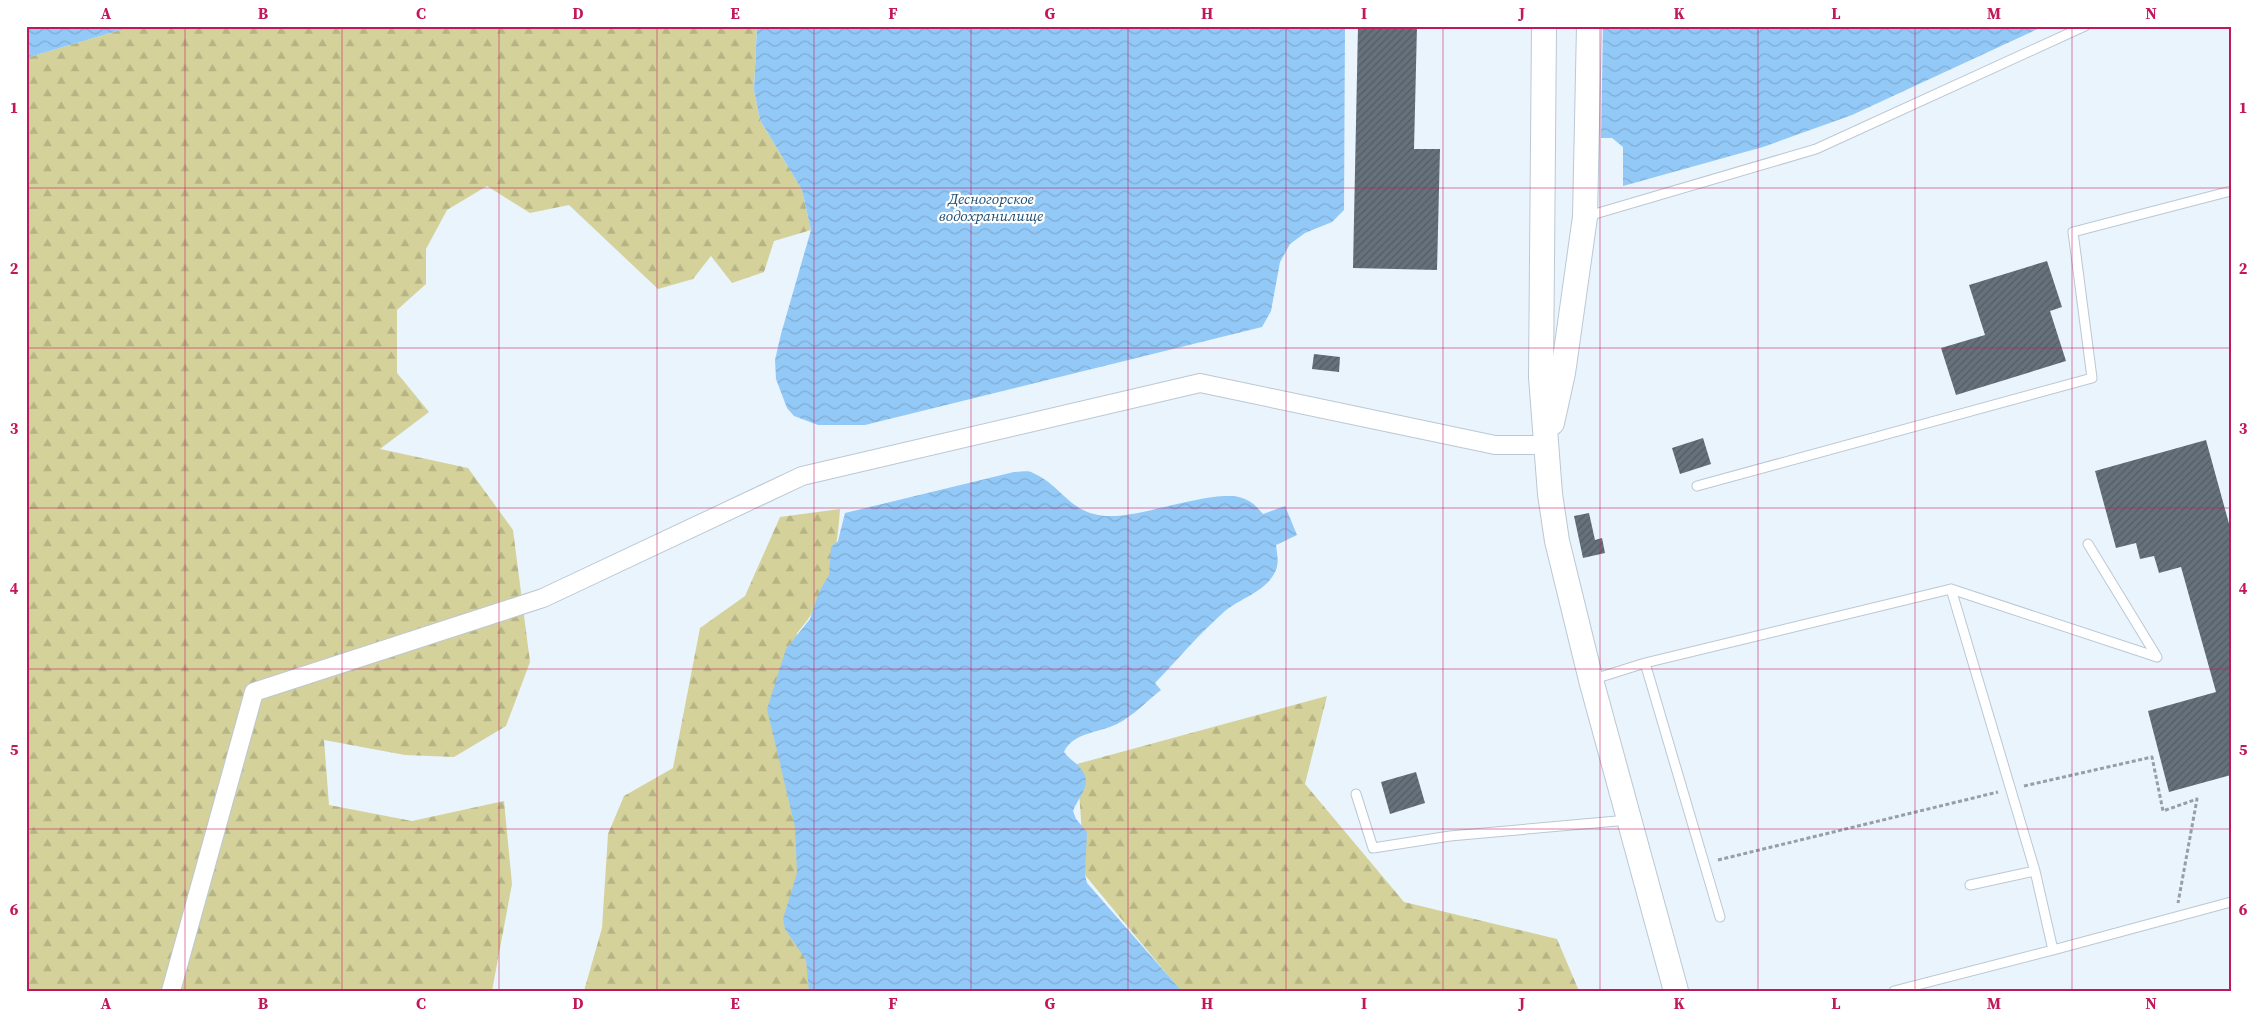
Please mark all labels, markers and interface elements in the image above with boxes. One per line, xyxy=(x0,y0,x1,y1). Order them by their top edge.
text: A xyxy=(101,2,112,24)
text: B xyxy=(258,2,269,24)
text: C xyxy=(416,2,426,24)
text: D xyxy=(572,2,584,24)
text: E xyxy=(730,2,740,24)
text: F xyxy=(888,2,898,24)
text: G xyxy=(1045,2,1056,24)
text: H xyxy=(1201,2,1213,24)
text: I xyxy=(1361,2,1367,24)
text: J xyxy=(1518,2,1525,24)
text: K xyxy=(1673,2,1685,24)
text: L xyxy=(1831,2,1841,24)
text: M xyxy=(1987,2,2001,24)
text: N xyxy=(2145,2,2157,24)
text: 1 xyxy=(10,96,18,118)
text: 1 xyxy=(2239,96,2247,118)
water label: Десногорское водохранилище xyxy=(939,188,1043,226)
text: 2 xyxy=(10,257,19,279)
text: 2 xyxy=(2239,257,2248,279)
text: 3 xyxy=(10,417,19,439)
text: 3 xyxy=(2239,417,2248,439)
text: 4 xyxy=(10,577,19,599)
text: 4 xyxy=(2239,577,2248,599)
text: 5 xyxy=(10,738,19,760)
text: 5 xyxy=(2239,738,2248,760)
text: 6 xyxy=(10,898,19,920)
text: 6 xyxy=(2239,898,2248,920)
text: A xyxy=(101,992,112,1014)
text: B xyxy=(258,992,269,1014)
text: C xyxy=(416,992,426,1014)
text: D xyxy=(572,992,584,1014)
text: E xyxy=(730,992,740,1014)
text: F xyxy=(888,992,898,1014)
text: G xyxy=(1045,992,1056,1014)
text: H xyxy=(1201,992,1213,1014)
text: I xyxy=(1361,992,1367,1014)
text: J xyxy=(1518,992,1525,1014)
text: K xyxy=(1673,992,1685,1014)
text: L xyxy=(1831,992,1841,1014)
text: M xyxy=(1987,992,2001,1014)
text: N xyxy=(2145,992,2157,1014)

